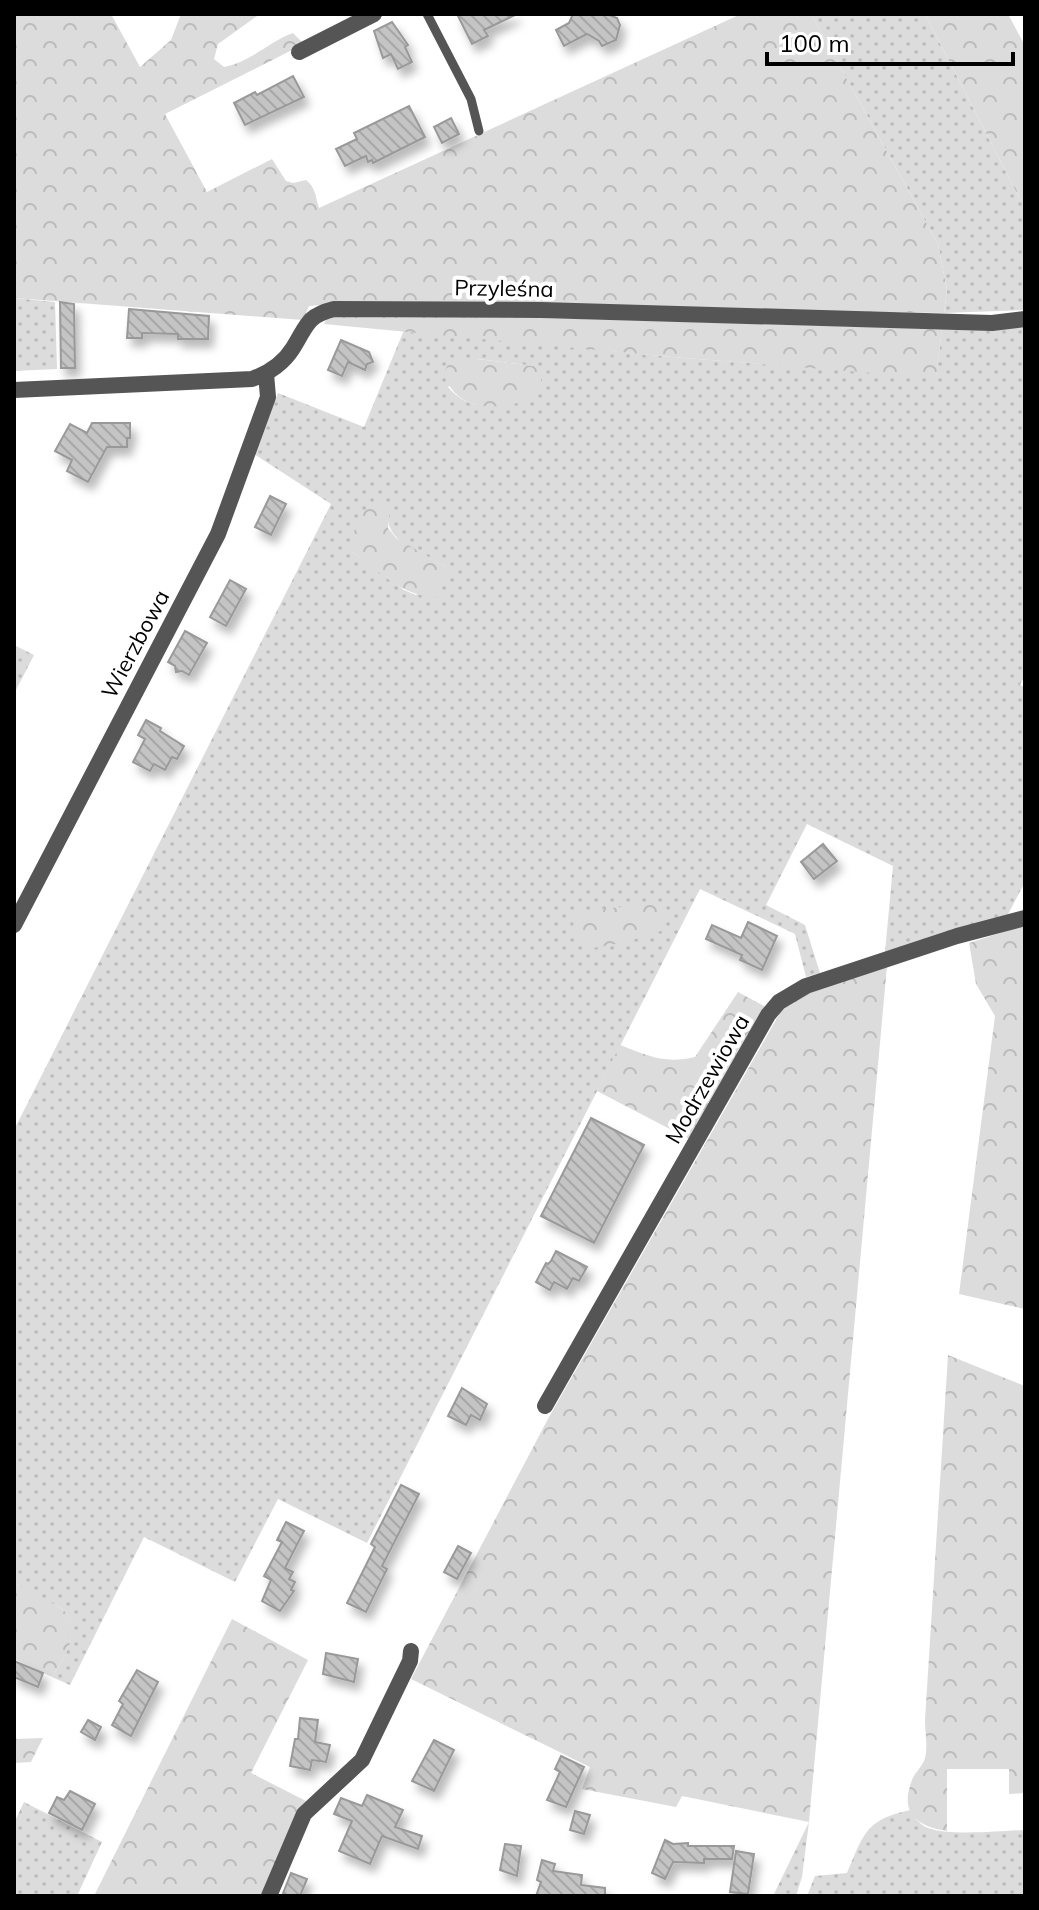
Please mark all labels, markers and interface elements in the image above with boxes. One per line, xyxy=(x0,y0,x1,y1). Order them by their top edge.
scale bar xyxy=(767,16,1013,66)
text: 100 m xyxy=(779,28,850,58)
street label: Przyleśna xyxy=(454,273,554,303)
street label: Wierzbowa xyxy=(95,585,175,703)
street label: Modrzewiowa xyxy=(659,1009,755,1149)

